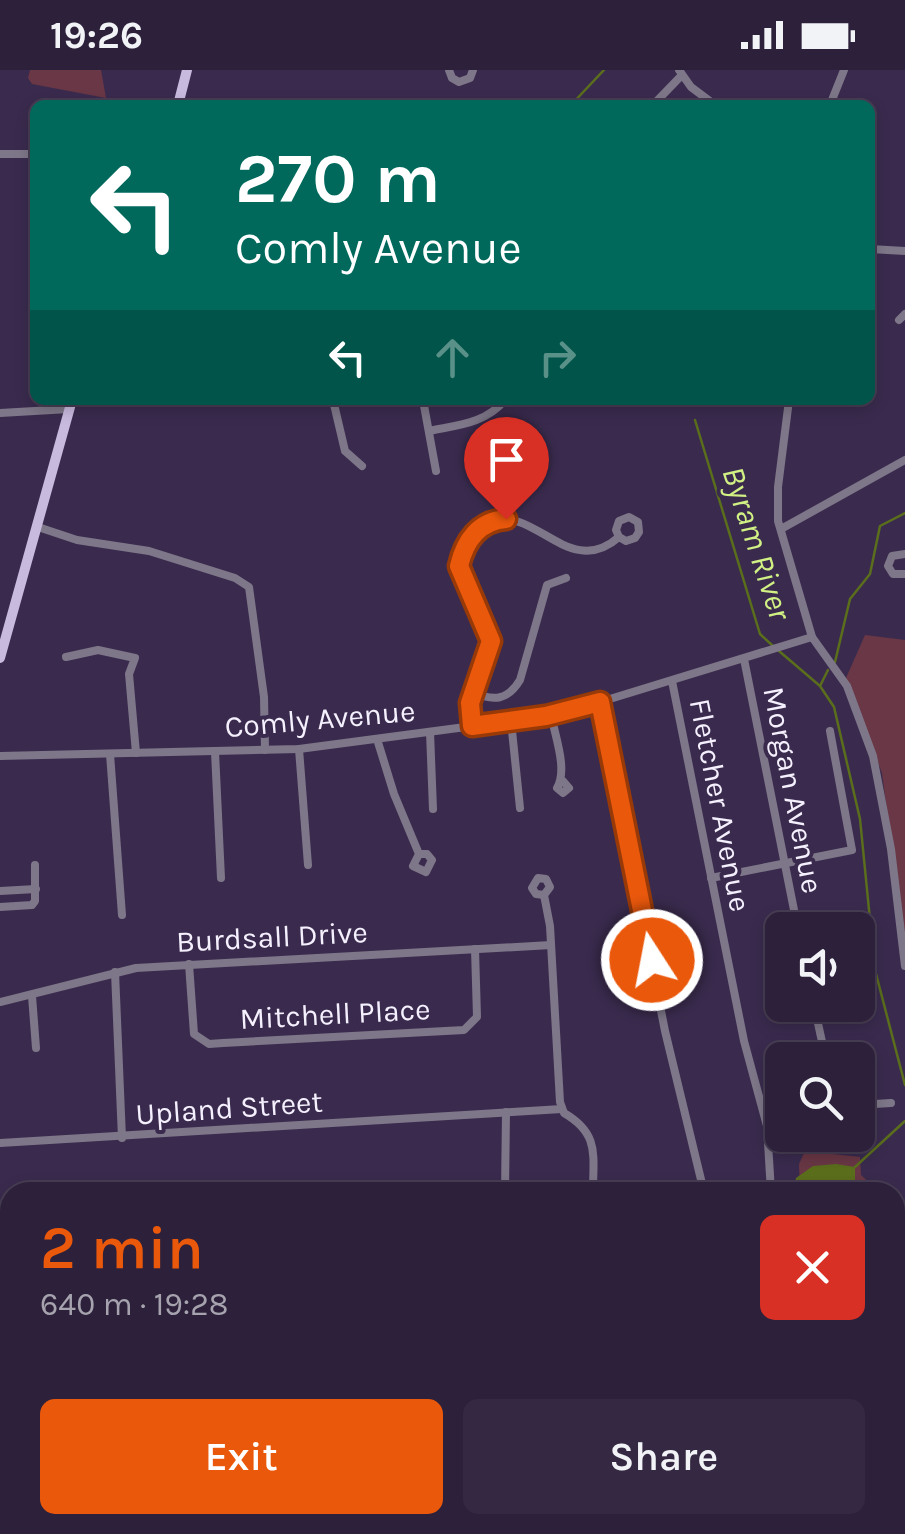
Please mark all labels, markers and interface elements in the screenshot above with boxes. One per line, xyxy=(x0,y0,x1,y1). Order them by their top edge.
text: 19:26 xyxy=(50,13,143,58)
text: 270 m xyxy=(235,138,441,220)
icon: left xyxy=(70,140,200,270)
text: Comly Avenue xyxy=(235,222,522,274)
icon: left xyxy=(320,330,375,385)
icon: ahead xyxy=(425,330,480,385)
icon: right xyxy=(530,330,585,385)
pin xyxy=(464,417,549,520)
icon: arrive xyxy=(479,432,534,487)
water label: Byram River xyxy=(714,462,799,626)
street label: Morgan Avenue xyxy=(755,684,831,896)
street label: Comly Avenue xyxy=(223,693,417,745)
street label: Fletcher Avenue xyxy=(682,695,758,915)
position arrow xyxy=(600,908,704,1012)
map controls xyxy=(765,912,875,1152)
button: sound xyxy=(765,912,875,1022)
street label: Burdsall Drive xyxy=(175,914,369,960)
street label: Mitchell Place xyxy=(239,991,431,1037)
button: search xyxy=(765,1042,875,1152)
street label: Upland Street xyxy=(134,1084,324,1132)
text: 2 min xyxy=(40,1213,204,1283)
button: close xyxy=(760,1215,865,1320)
text: 640 m · 19:28 xyxy=(40,1286,228,1323)
button: Exit xyxy=(40,1399,443,1514)
button: Share xyxy=(463,1399,865,1514)

